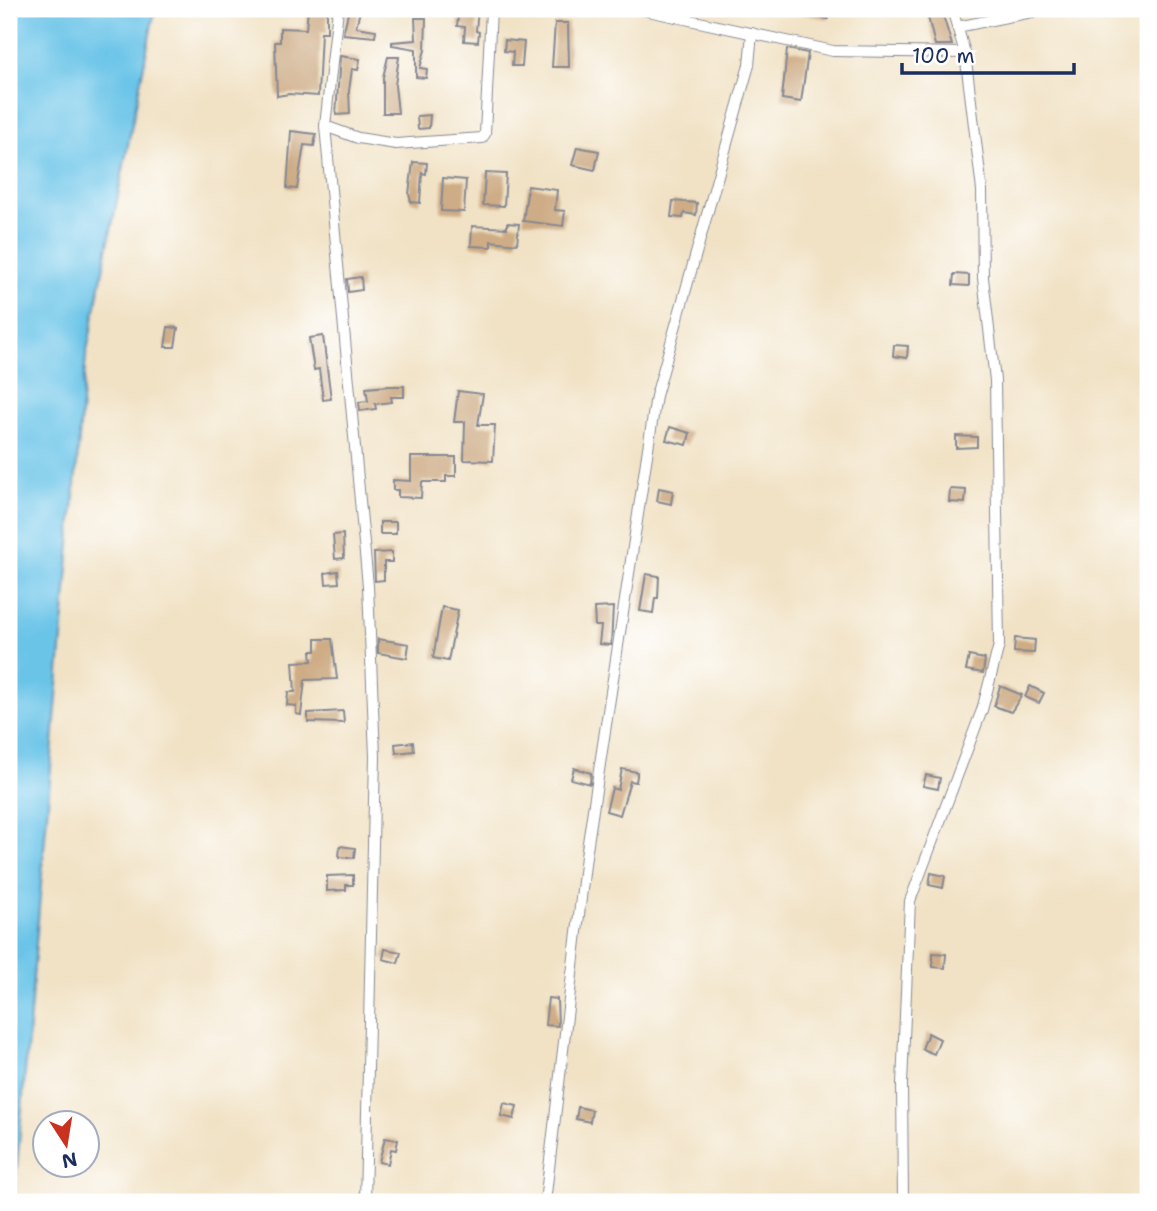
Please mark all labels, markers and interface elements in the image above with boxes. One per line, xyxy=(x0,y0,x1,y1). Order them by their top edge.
scale bar xyxy=(902,32,1073,76)
text: 100 m xyxy=(912,42,975,70)
north arrow xyxy=(32,1110,102,1180)
text: N xyxy=(59,1146,79,1174)

